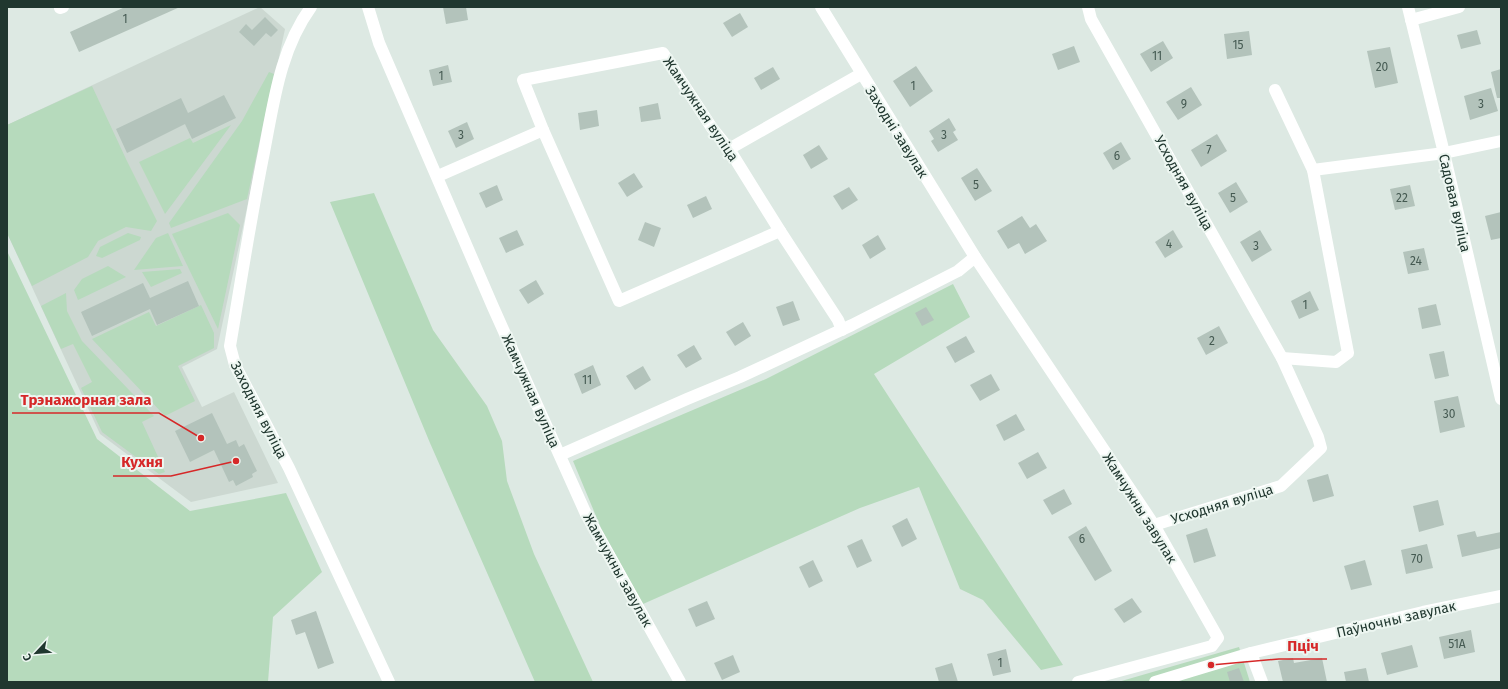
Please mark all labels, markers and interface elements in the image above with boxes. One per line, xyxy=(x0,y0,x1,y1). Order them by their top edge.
house number: 1 xyxy=(122,12,128,26)
house number: 15 xyxy=(1232,38,1244,52)
house number: 11 xyxy=(1152,49,1162,63)
street label: Жамчужная вуліца xyxy=(659,54,742,165)
house number: 20 xyxy=(1376,60,1389,74)
house number: 1 xyxy=(438,69,444,83)
house number: 1 xyxy=(910,79,916,93)
street label: Заходні завулак xyxy=(861,83,932,182)
house number: 9 xyxy=(1181,97,1187,111)
house number: 3 xyxy=(1478,97,1484,111)
house number: 3 xyxy=(458,128,464,142)
house number: 3 xyxy=(941,128,947,142)
street label: Усходняя вуліца xyxy=(1150,133,1217,234)
house number: 7 xyxy=(1206,143,1212,157)
house number: 6 xyxy=(1114,149,1120,163)
street label: Садовая вуліца xyxy=(1435,152,1474,254)
house number: 5 xyxy=(973,178,979,192)
house number: 5 xyxy=(1230,191,1236,205)
house number: 22 xyxy=(1396,191,1408,205)
house number: 4 xyxy=(1166,237,1173,251)
house number: 3 xyxy=(1253,239,1259,253)
house number: 24 xyxy=(1410,254,1423,268)
house number: 1 xyxy=(1302,298,1308,312)
street label: Жамчужная вуліца xyxy=(498,332,563,451)
house number: 2 xyxy=(1209,334,1215,348)
street label: Заходняя вуліца xyxy=(227,359,290,462)
house number: 11 xyxy=(582,373,592,387)
callout: Трэнажорная зала xyxy=(12,386,159,413)
text: Трэнажорная зала xyxy=(20,391,152,409)
house number: 30 xyxy=(1443,407,1456,421)
callout: Кухня xyxy=(113,449,171,476)
street label: Жамчужны завулак xyxy=(1099,450,1181,567)
text: Кухня xyxy=(121,453,163,471)
street label: Усходняя вуліца xyxy=(1169,481,1275,528)
street label: Жамчужны завулак xyxy=(579,511,656,631)
house number: 6 xyxy=(1079,532,1085,546)
house number: 70 xyxy=(1411,552,1423,566)
street label: Паўночны завулак xyxy=(1335,597,1458,642)
callout: Пціч xyxy=(1279,632,1327,659)
north arrow xyxy=(16,633,56,673)
text: Пціч xyxy=(1287,637,1319,655)
house number: 51А xyxy=(1448,637,1466,651)
text: С xyxy=(20,651,35,663)
house number: 1 xyxy=(997,656,1003,670)

